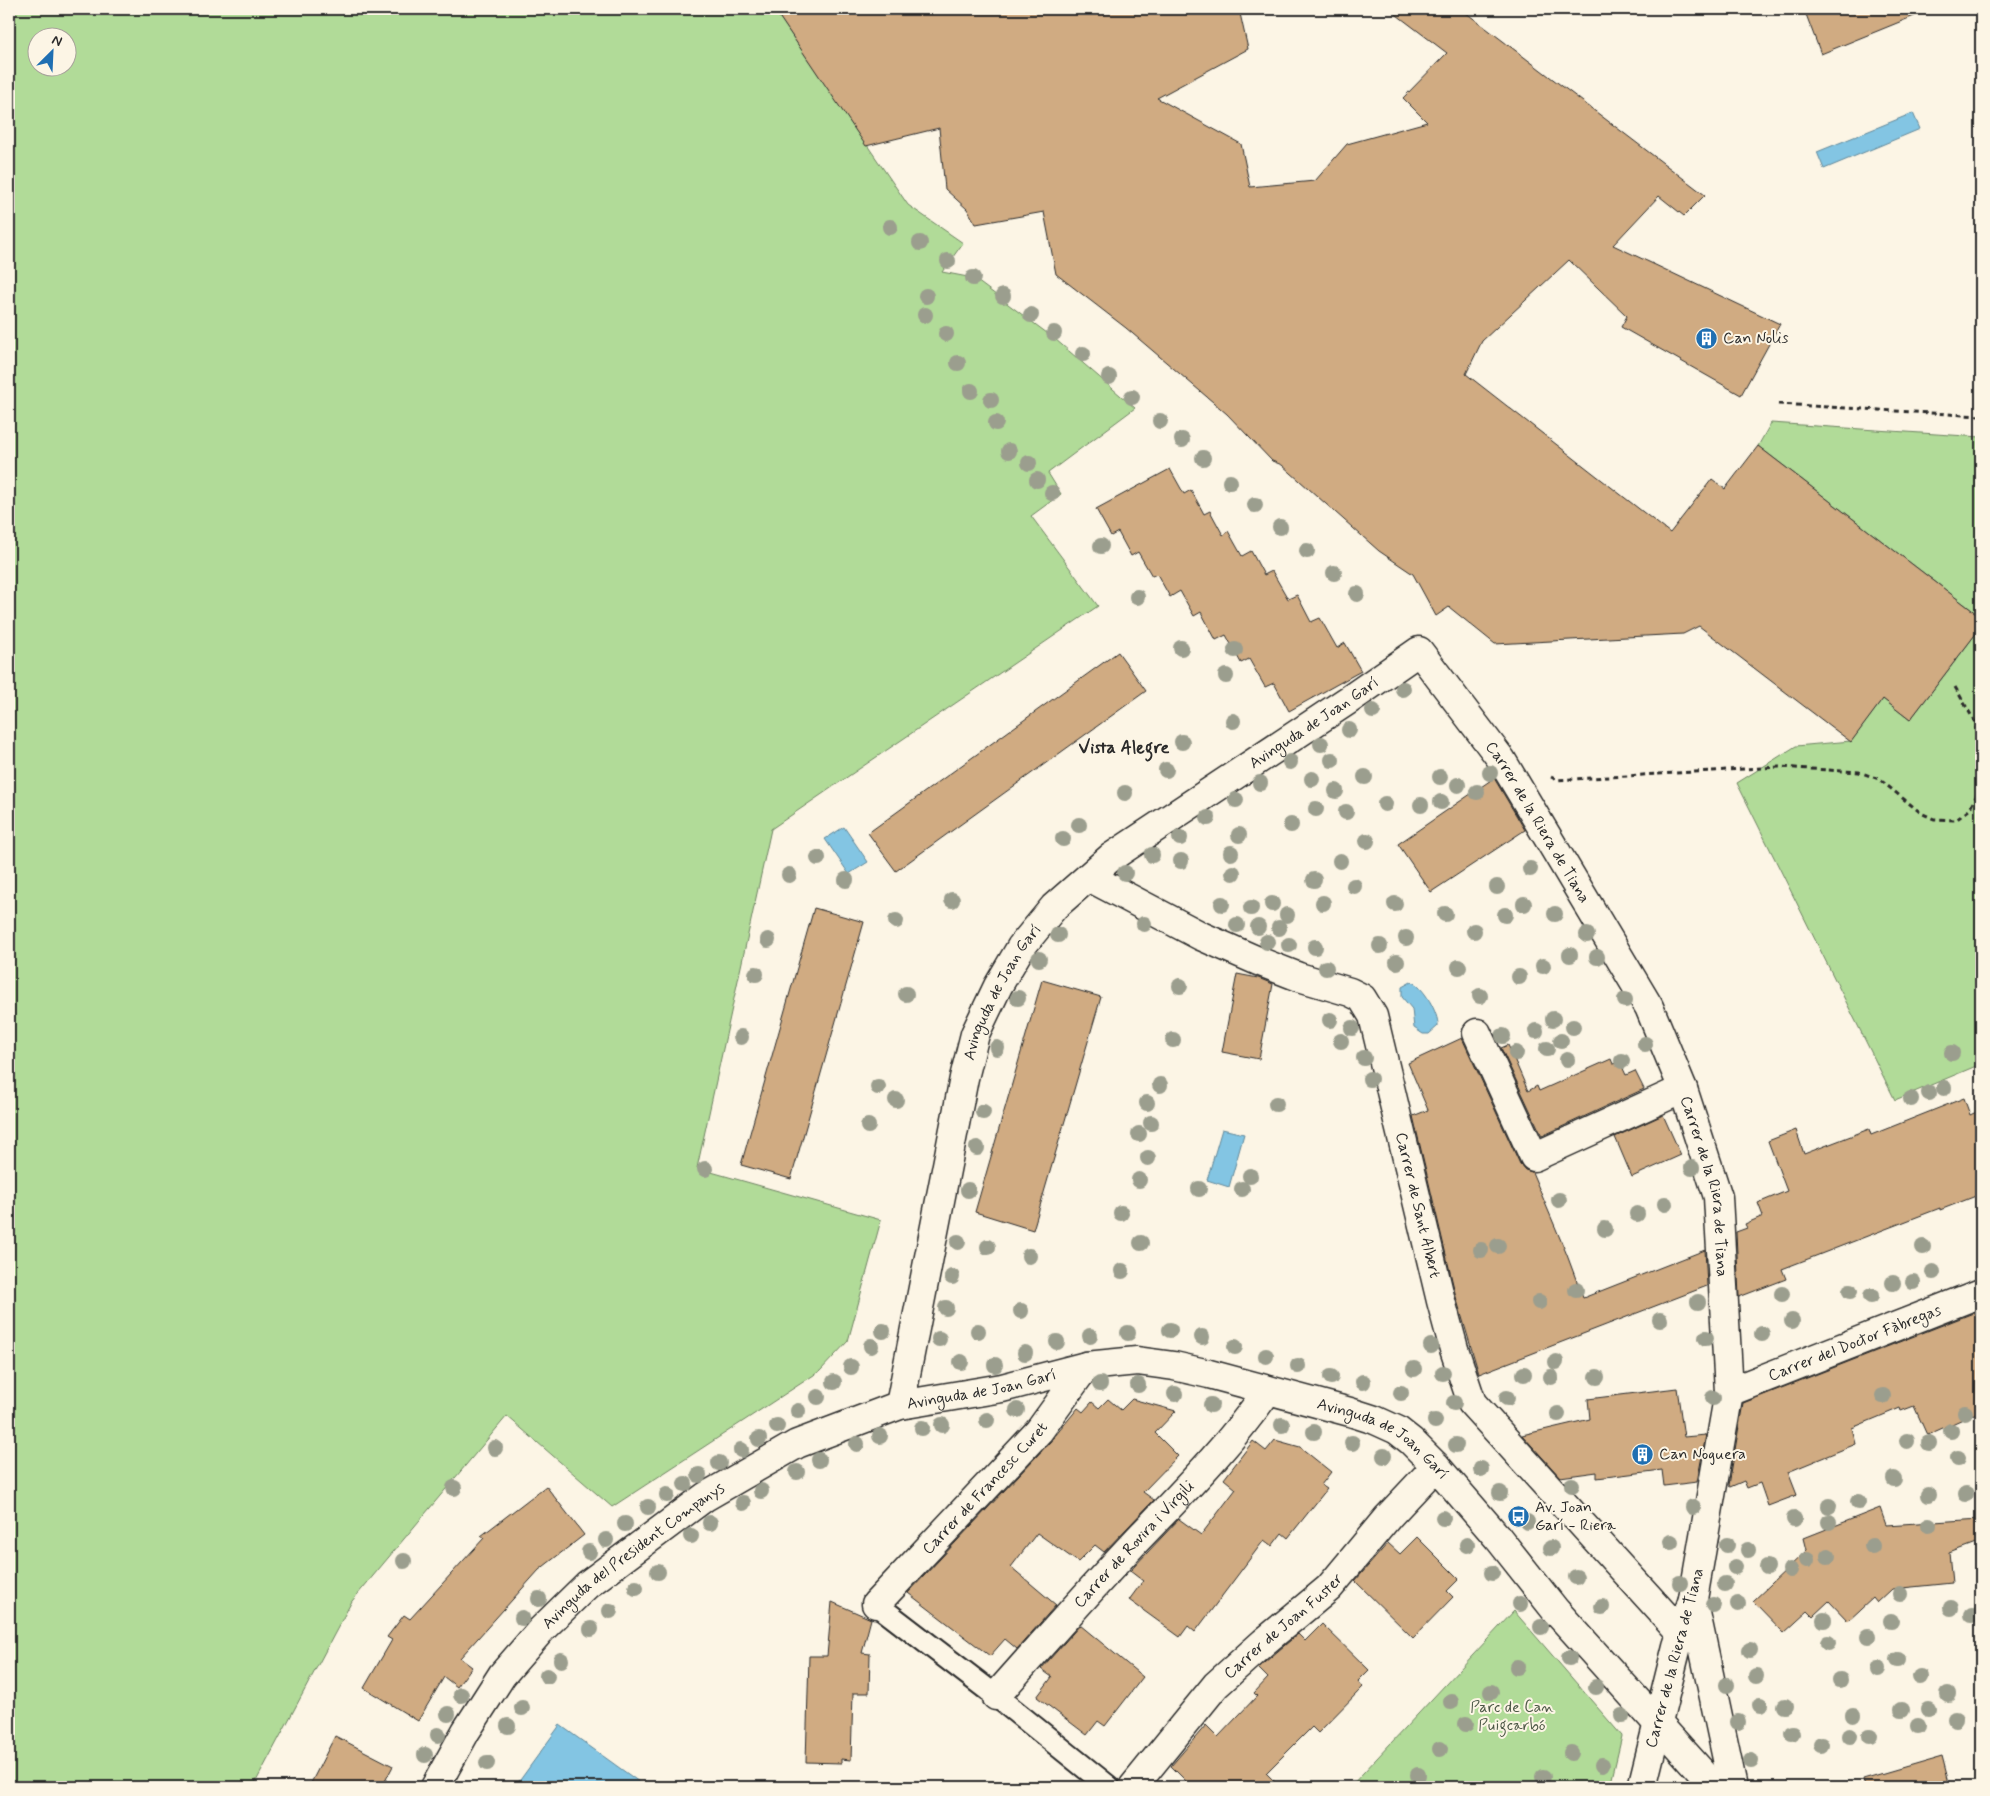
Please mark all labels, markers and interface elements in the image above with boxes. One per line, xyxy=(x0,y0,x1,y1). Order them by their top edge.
north arrow xyxy=(28,28,78,78)
text: N xyxy=(49,31,65,51)
building icon: Can Nolis xyxy=(1695,326,1719,350)
place label: Can Nolis xyxy=(1723,328,1789,349)
street label: Avinguda de Joan Garí xyxy=(1245,672,1383,774)
district label: Vista Alegre xyxy=(1079,736,1170,762)
street label: Carrer de la Riera de Tiana xyxy=(1481,737,1595,907)
street label: Avinguda de Joan Garí xyxy=(958,920,1046,1062)
street label: Carrer de la Riera de Tiana xyxy=(1675,1093,1733,1277)
street label: Carrer de Sant Albert xyxy=(1391,1130,1446,1280)
street label: Carrer del Doctor Fàbregas xyxy=(1765,1299,1944,1386)
street label: Avinguda de Joan Garí xyxy=(905,1364,1058,1414)
street label: Avinguda de Joan Garí xyxy=(1315,1393,1453,1484)
street label: Carrer de Francesc Curet xyxy=(918,1418,1053,1559)
building icon: Can Noguera xyxy=(1631,1442,1655,1466)
place label: Can Noguera xyxy=(1659,1444,1746,1465)
street label: Carrer de Rovira i Virgili xyxy=(1069,1476,1199,1612)
street label: Avinguda del President Companys xyxy=(537,1478,728,1634)
place label: Av. Joan Garí - Riera xyxy=(1535,1497,1616,1536)
bus stop icon: Av. Joan Garí - Riera xyxy=(1507,1504,1531,1528)
street label: Carrer de la Riera de Tiana xyxy=(1641,1566,1709,1750)
street label: Carrer de Joan Fuster xyxy=(1219,1569,1348,1684)
park label: Parc de Can Puigcarbó xyxy=(1470,1697,1554,1737)

